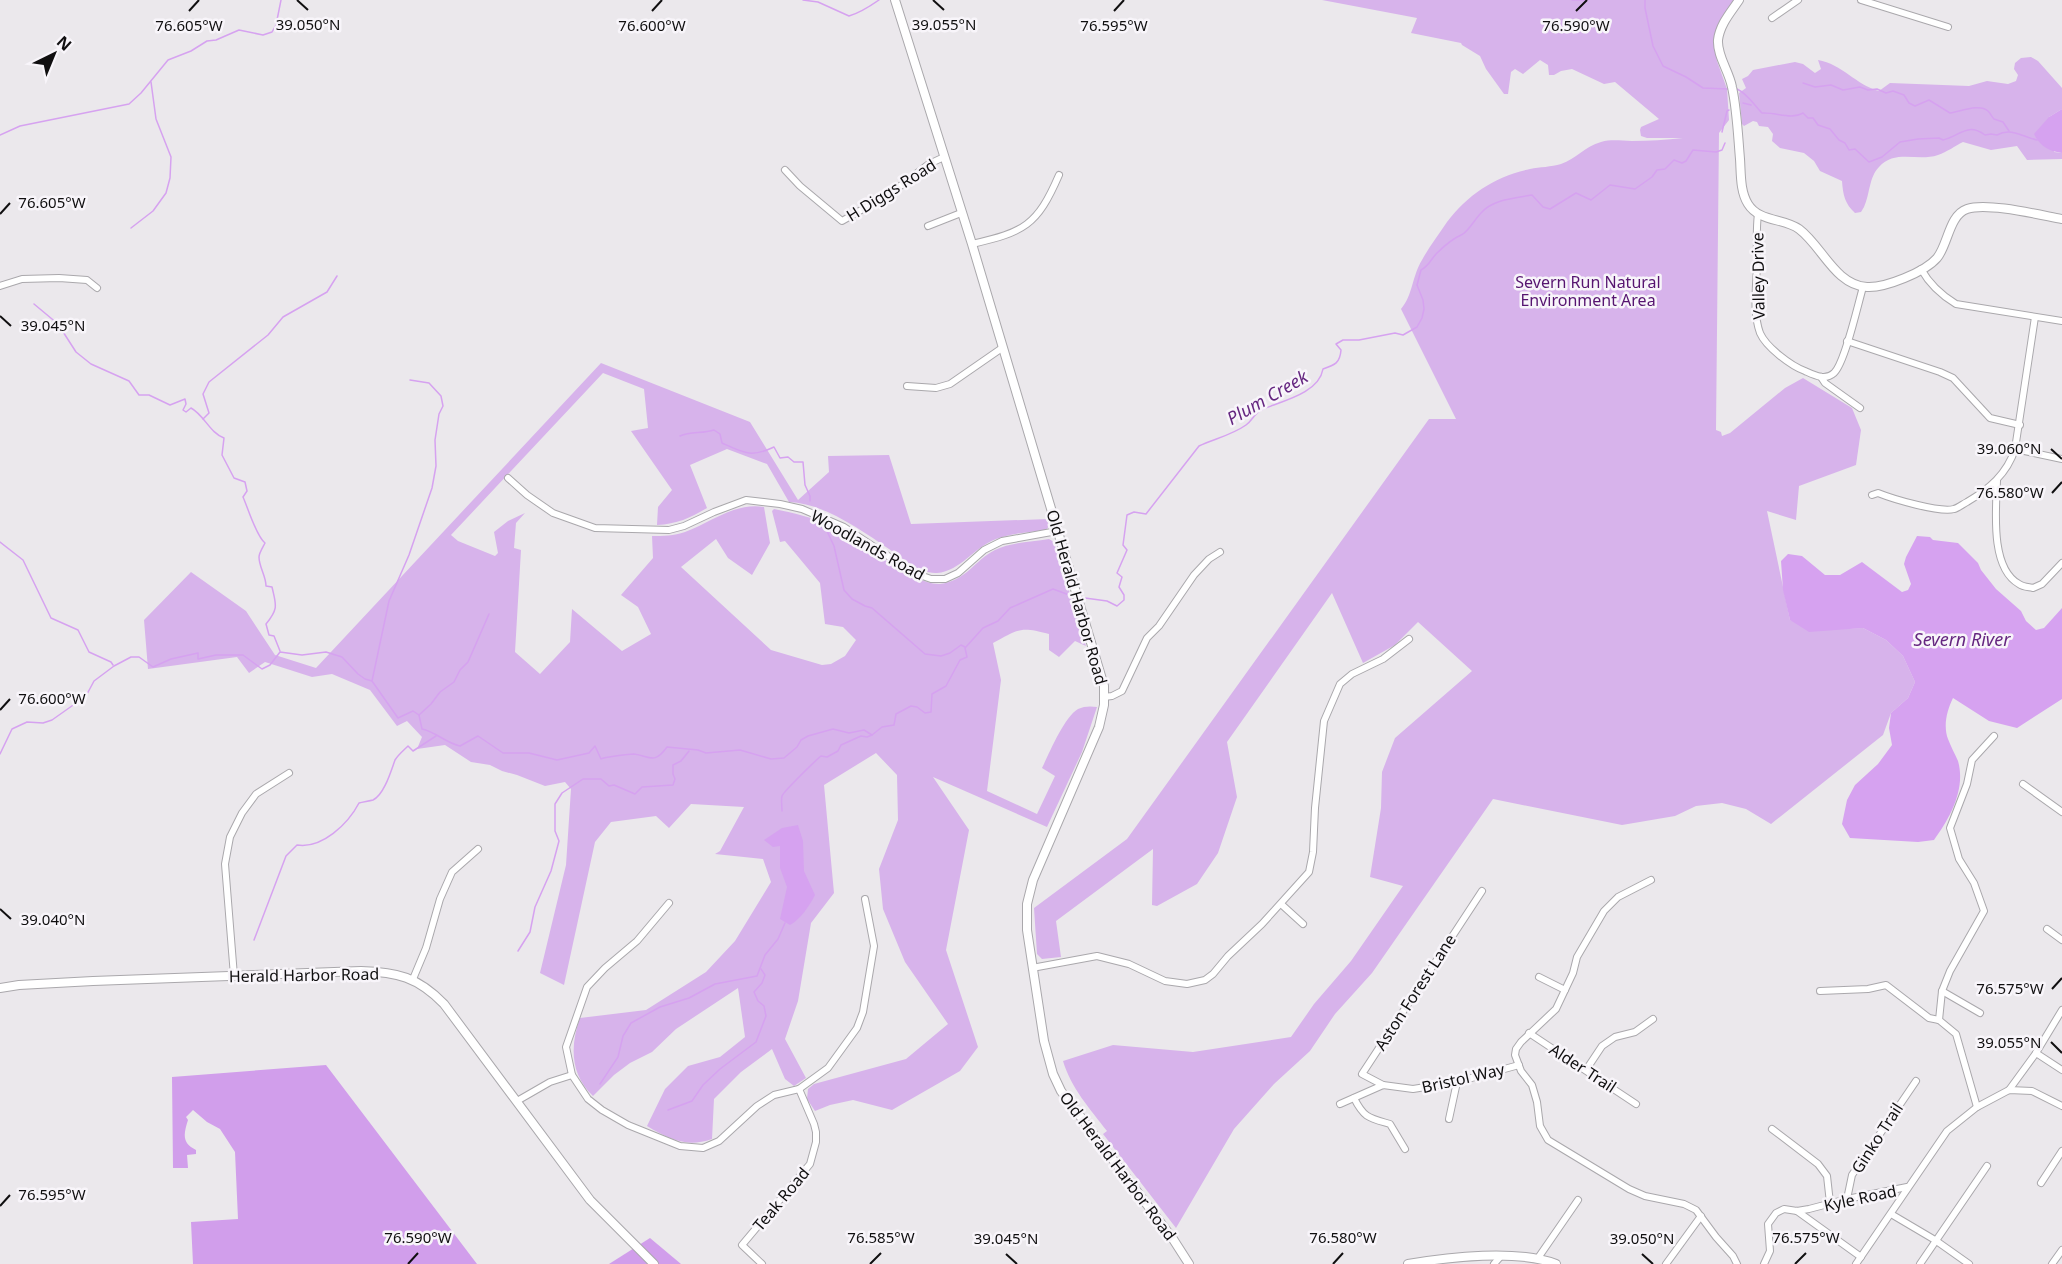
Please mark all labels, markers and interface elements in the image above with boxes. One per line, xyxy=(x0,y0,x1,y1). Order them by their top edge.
text: 39.050°N xyxy=(276,14,340,34)
text: 39.055°N xyxy=(912,14,976,34)
text: 76.605°W xyxy=(155,15,223,35)
text: 76.600°W xyxy=(618,15,686,35)
text: 76.595°W xyxy=(1080,15,1148,35)
text: 76.590°W xyxy=(1542,15,1610,35)
north arrow xyxy=(24,24,84,84)
text: N xyxy=(52,31,76,56)
street label: H Diggs Road xyxy=(842,154,940,226)
text: 76.605°W xyxy=(18,192,86,212)
street label: Valley Drive xyxy=(1746,232,1770,320)
park label: Severn Run Natural Environment Area xyxy=(1515,271,1661,311)
text: 39.045°N xyxy=(21,315,85,335)
water label: Plum Creek xyxy=(1222,364,1313,430)
text: 39.060°N xyxy=(1977,438,2041,458)
text: 76.580°W xyxy=(1976,482,2044,502)
street label: Woodlands Road xyxy=(807,505,929,585)
street label: Old Herald Harbor Road xyxy=(1041,507,1113,687)
water label: Severn River xyxy=(1914,627,2011,651)
text: 76.600°W xyxy=(18,688,86,708)
text: 39.040°N xyxy=(21,909,85,929)
street label: Aston Forest Lane xyxy=(1369,930,1461,1054)
street label: Herald Harbor Road xyxy=(229,963,379,987)
text: 76.575°W xyxy=(1976,978,2044,998)
text: 39.055°N xyxy=(1977,1032,2041,1052)
street label: Alder Trail xyxy=(1545,1038,1621,1098)
street label: Bristol Way xyxy=(1419,1058,1507,1098)
street label: Old Herald Harbor Road xyxy=(1055,1087,1181,1245)
street label: Ginko Trail xyxy=(1846,1099,1908,1177)
street label: Teak Road xyxy=(748,1162,814,1236)
street label: Kyle Road xyxy=(1822,1180,1898,1216)
text: 76.595°W xyxy=(18,1184,86,1204)
text: 76.590°W xyxy=(384,1227,452,1247)
text: 76.585°W xyxy=(847,1227,915,1247)
text: 76.580°W xyxy=(1309,1227,1377,1247)
text: 76.575°W xyxy=(1772,1227,1840,1247)
text: 39.045°N xyxy=(974,1228,1038,1248)
text: 39.050°N xyxy=(1610,1228,1674,1248)

